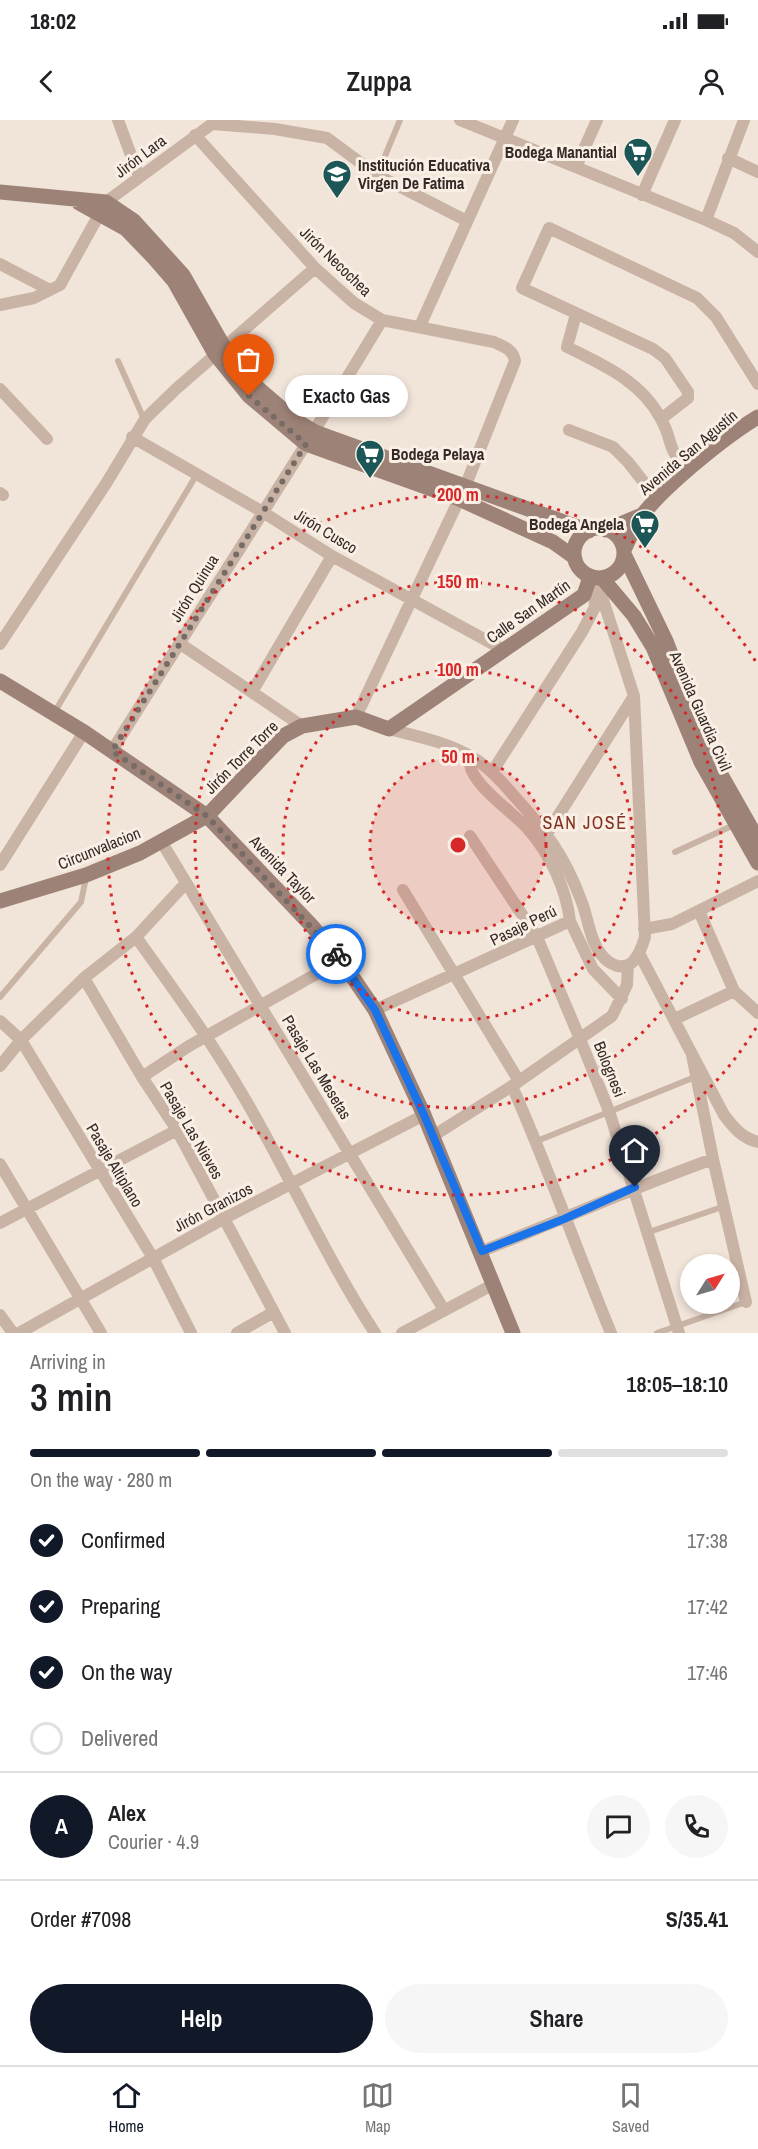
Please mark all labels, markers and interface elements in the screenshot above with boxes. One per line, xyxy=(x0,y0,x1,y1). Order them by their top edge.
text: 18:02 xyxy=(30,6,76,36)
text: Zuppa xyxy=(346,63,412,99)
icon: back xyxy=(30,65,63,98)
icon: person xyxy=(695,65,728,98)
street label: Jirón Lara xyxy=(110,129,171,183)
supermarket icon: Bodega Manantial xyxy=(622,136,654,178)
place label: Bodega Manantial xyxy=(505,141,617,163)
place label: Institución Educativa Virgen De Fatima xyxy=(358,154,491,194)
school or university icon: Institución Educativa Virgen De Fatima xyxy=(321,158,353,200)
street label: Jirón Necochea xyxy=(295,221,377,301)
pin xyxy=(223,334,274,396)
icon: bag xyxy=(232,343,265,376)
callout: Exacto Gas xyxy=(285,375,408,417)
text: Exacto Gas xyxy=(303,382,390,409)
street label: Avenida San Agustín xyxy=(633,404,742,500)
supermarket icon: Bodega Pelaya xyxy=(354,438,386,480)
place label: Bodega Pelaya xyxy=(391,443,485,465)
text: 200 m xyxy=(437,482,479,507)
street label: Jirón Cusco xyxy=(290,504,362,558)
supermarket icon: Bodega Angela xyxy=(629,508,661,550)
place label: Bodega Angela xyxy=(529,513,625,535)
street label: Jirón Quinua xyxy=(165,549,224,626)
text: 150 m xyxy=(437,569,479,594)
street label: Calle San Martín xyxy=(482,574,574,648)
street label: Avenida Guardia Civil xyxy=(664,647,737,774)
text: 100 m xyxy=(437,657,479,682)
street label: Jirón Torre Torre xyxy=(199,715,283,799)
text: 50 m xyxy=(441,744,475,769)
district label: SAN JOSÉ xyxy=(542,810,628,835)
street label: Circunvalacion xyxy=(54,821,144,875)
street label: Avenida Taylor xyxy=(244,829,321,908)
centre of rings xyxy=(448,835,468,855)
street label: Pasaje Perú xyxy=(486,899,560,951)
courier xyxy=(306,924,366,984)
icon: bike xyxy=(320,938,353,971)
street label: Pasaje Las Mesetas xyxy=(277,1011,357,1123)
street label: Bolognesi xyxy=(589,1038,631,1100)
street label: Pasaje Las Nieves xyxy=(155,1077,229,1183)
street label: Pasaje Altiplano xyxy=(81,1119,149,1211)
pin xyxy=(609,1125,660,1187)
icon: home xyxy=(618,1134,651,1167)
street label: Jirón Granizos xyxy=(170,1177,256,1237)
north arrow xyxy=(680,1254,740,1314)
map controls xyxy=(680,1254,740,1314)
text: Arriving in xyxy=(30,1348,106,1375)
text: 18:05–18:10 xyxy=(626,1369,728,1399)
text: 3 min xyxy=(30,1371,112,1423)
text: On the way · 280 m xyxy=(30,1466,172,1493)
icon: check xyxy=(30,1524,63,1557)
text: Confirmed xyxy=(81,1525,165,1555)
text: 17:38 xyxy=(687,1527,728,1554)
icon: check xyxy=(30,1590,63,1623)
text: Preparing xyxy=(81,1591,160,1621)
text: 17:42 xyxy=(687,1593,728,1620)
icon: check xyxy=(30,1656,63,1689)
text: On the way xyxy=(81,1657,172,1687)
text: 17:46 xyxy=(687,1659,728,1686)
text: Delivered xyxy=(81,1723,158,1753)
button: chat xyxy=(587,1795,650,1858)
button: phone xyxy=(665,1795,728,1858)
text: Alex xyxy=(108,1798,146,1828)
text: A xyxy=(55,1811,68,1841)
text: Courier · 4.9 xyxy=(108,1828,199,1855)
text: Order #7098 xyxy=(30,1904,131,1934)
text: S/35.41 xyxy=(666,1904,728,1934)
button: Help xyxy=(30,1984,373,2053)
button: Share xyxy=(385,1984,728,2053)
tab: Home xyxy=(109,2079,144,2137)
tab: Map xyxy=(361,2079,394,2137)
tab: Saved xyxy=(612,2079,649,2137)

